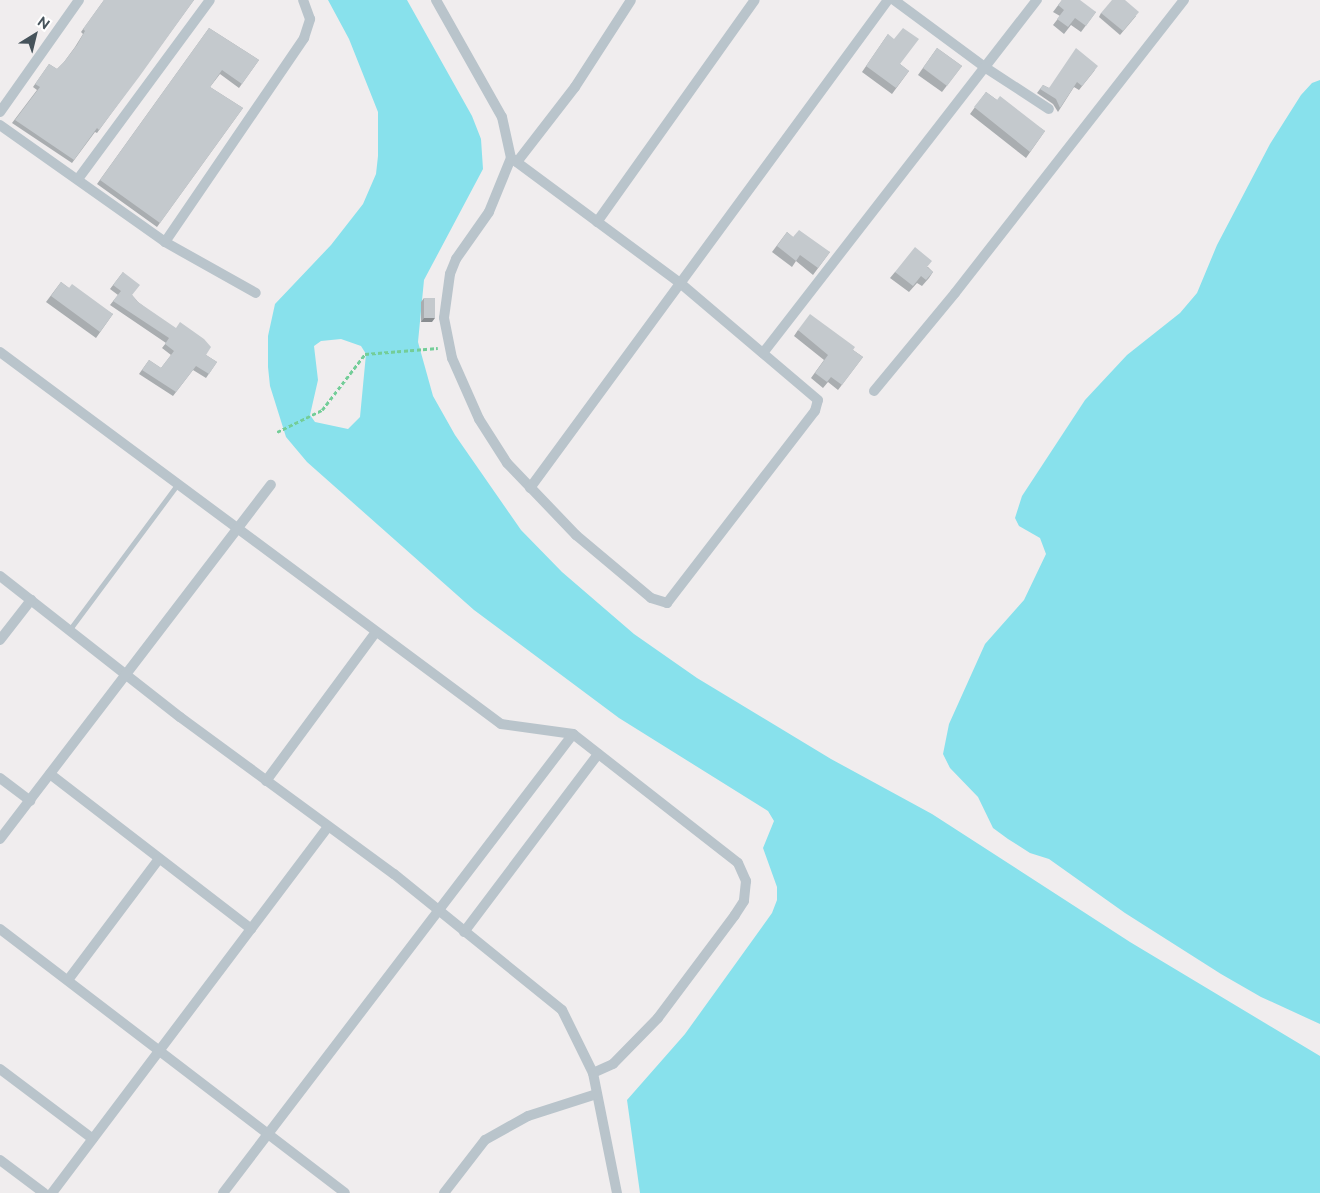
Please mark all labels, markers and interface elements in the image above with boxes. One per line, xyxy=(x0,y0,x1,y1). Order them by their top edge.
north arrow xyxy=(10,10,60,60)
text: N xyxy=(35,13,53,32)

